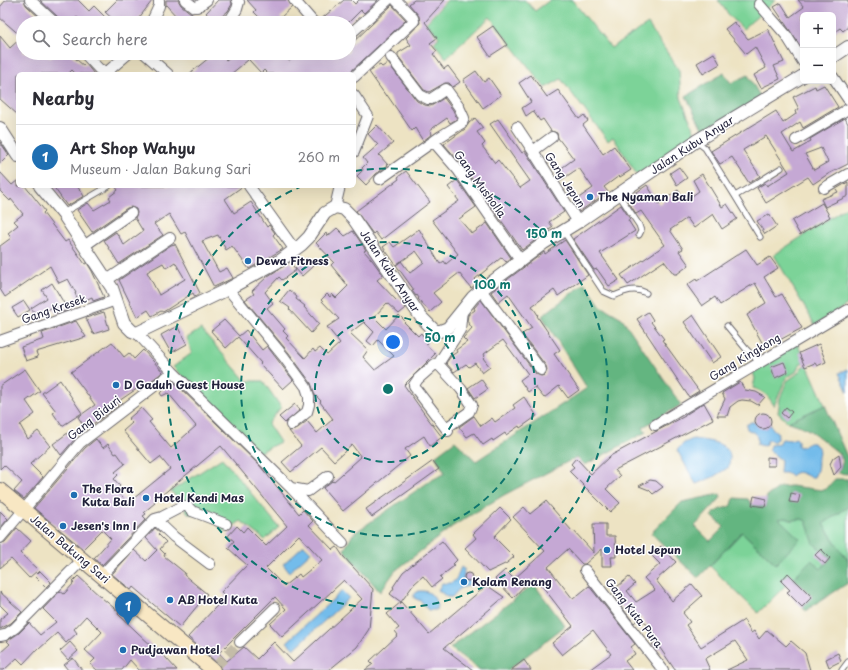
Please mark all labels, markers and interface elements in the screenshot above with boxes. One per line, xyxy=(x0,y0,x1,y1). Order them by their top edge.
map controls xyxy=(800,12,836,84)
button: + xyxy=(800,12,836,48)
search box xyxy=(16,16,356,60)
icon: search xyxy=(30,27,52,49)
text: Search here xyxy=(62,27,148,50)
button: − xyxy=(800,48,836,84)
text: Nearby xyxy=(32,85,94,111)
street label: Jalan Kubu Anyar xyxy=(646,111,737,178)
text: Art Shop Wahyu xyxy=(70,136,196,159)
text: 1 xyxy=(42,147,48,166)
text: 260 m xyxy=(298,147,340,166)
street label: Gang Musholla xyxy=(450,147,511,221)
street label: Gang Jepun xyxy=(541,148,590,211)
text: Museum · Jalan Bakung Sari xyxy=(70,159,251,178)
place label: The Nyaman Bali xyxy=(598,188,693,205)
marker: The Nyaman Bali xyxy=(585,192,595,202)
text: 150 m xyxy=(526,224,562,242)
street label: Jalan Kubu Anyar xyxy=(356,226,425,316)
place label: Dewa Fitness xyxy=(256,252,329,269)
marker: Dewa Fitness xyxy=(243,256,253,266)
text: 100 m xyxy=(473,275,511,293)
street label: Gang Kresek xyxy=(19,289,89,328)
text: 50 m xyxy=(424,328,456,346)
street label: Gang Kingkong xyxy=(706,329,784,385)
your location xyxy=(383,332,403,352)
place label: D Gaduh Guest House xyxy=(124,376,245,393)
marker: D Gaduh Guest House xyxy=(111,380,121,390)
centre of rings xyxy=(381,382,395,396)
street label: Gang Biduri xyxy=(63,391,124,444)
place label: The Flora Kuta Bali xyxy=(82,480,135,510)
place label: Hotel Kendi Mas xyxy=(154,489,244,506)
marker: The Flora Kuta Bali xyxy=(69,490,79,500)
marker: Hotel Kendi Mas xyxy=(141,493,151,503)
street label: Jalan Bakung Sari xyxy=(27,510,114,587)
place label: Jesen's Inn I xyxy=(71,517,136,534)
marker: Jesen's Inn I xyxy=(58,521,68,531)
place label: Hotel Jepun xyxy=(615,541,681,558)
marker: Hotel Jepun xyxy=(602,545,612,555)
place label: Kolam Renang xyxy=(472,573,552,590)
street label: Gang Kuta Pura xyxy=(602,574,667,651)
marker: Kolam Renang xyxy=(459,577,469,587)
place label: AB Hotel Kuta xyxy=(178,591,258,608)
pin: 1 xyxy=(115,592,141,625)
marker: AB Hotel Kuta xyxy=(165,595,175,605)
place label: Pudjawan Hotel xyxy=(131,641,219,658)
marker: Pudjawan Hotel xyxy=(118,645,128,655)

